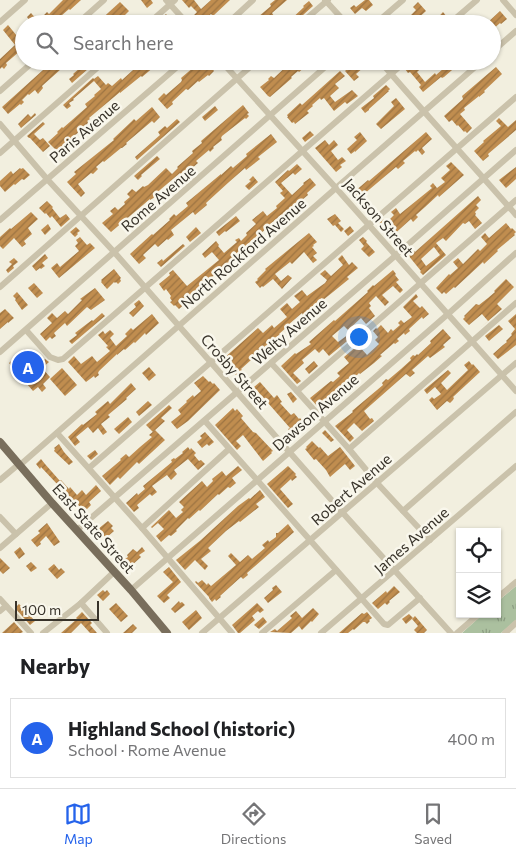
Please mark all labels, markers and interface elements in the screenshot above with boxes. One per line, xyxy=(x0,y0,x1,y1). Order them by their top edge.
search box xyxy=(15,15,501,70)
icon: search xyxy=(33,29,61,57)
text: Search here xyxy=(73,31,173,54)
street label: Paris Avenue xyxy=(45,96,123,166)
street label: Rome Avenue xyxy=(117,161,199,235)
street label: Jackson Street xyxy=(340,174,418,260)
street label: North Rockford Avenue xyxy=(177,194,309,312)
street label: Welty Avenue xyxy=(248,294,330,368)
your location xyxy=(346,324,372,350)
street label: Crosby Street xyxy=(198,330,272,412)
pin: A xyxy=(12,348,44,386)
street label: Dawson Avenue xyxy=(268,370,362,454)
street label: Robert Avenue xyxy=(307,449,395,529)
street label: East State Street xyxy=(49,479,139,577)
street label: James Avenue xyxy=(370,503,452,577)
map controls xyxy=(456,528,501,618)
button: locate xyxy=(456,528,501,573)
button: layers xyxy=(456,573,501,618)
scale bar xyxy=(15,598,99,621)
text: 100 m xyxy=(22,601,61,618)
text: Nearby xyxy=(20,653,90,678)
text: Highland School (historic) xyxy=(68,717,295,740)
text: A xyxy=(31,729,43,748)
text: 400 m xyxy=(447,729,495,748)
text: School · Rome Avenue xyxy=(68,740,226,759)
tab: Map xyxy=(64,800,93,847)
tab: Directions xyxy=(221,800,286,847)
tab: Saved xyxy=(414,800,452,847)

